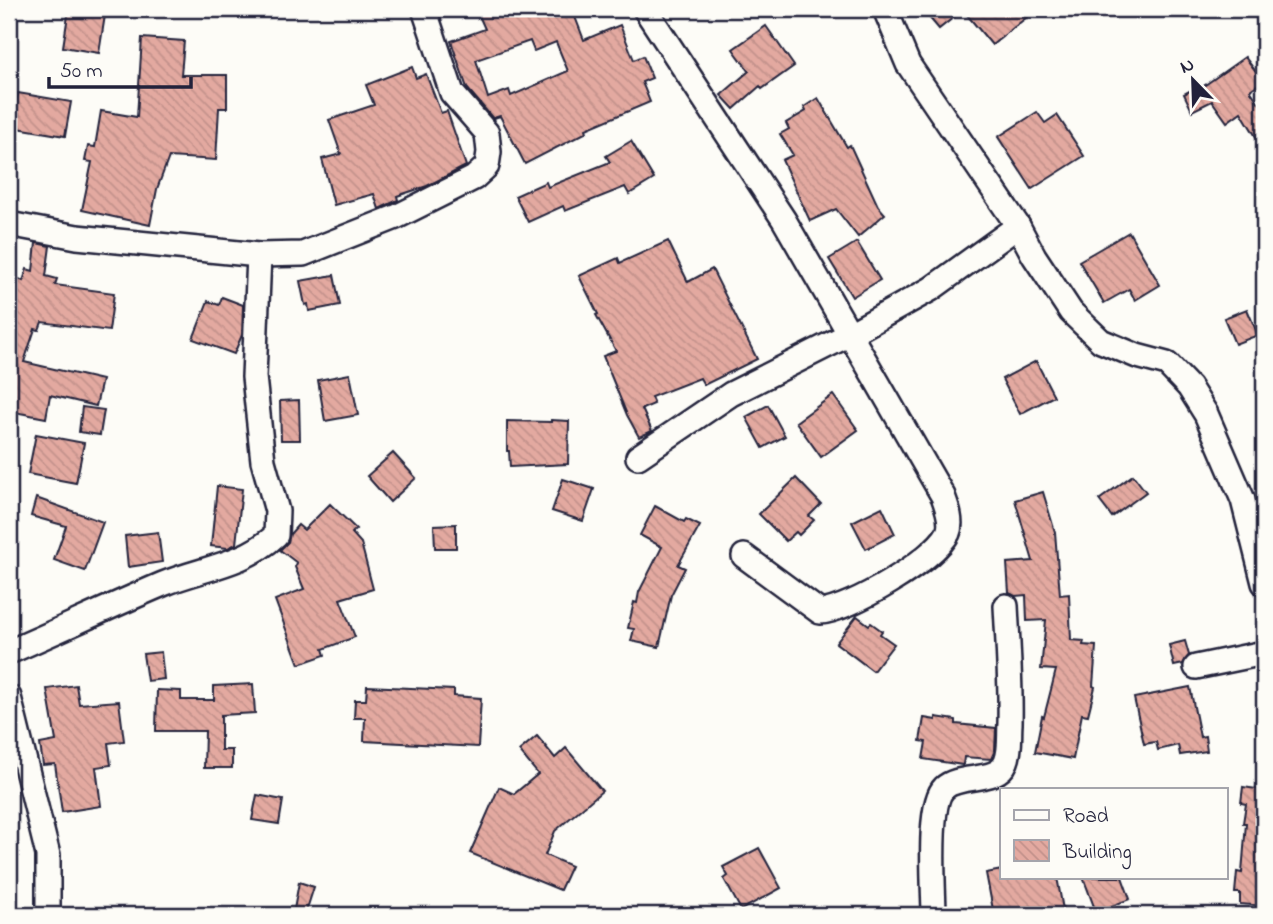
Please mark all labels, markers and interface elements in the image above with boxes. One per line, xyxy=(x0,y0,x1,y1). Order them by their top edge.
scale bar xyxy=(49,46,191,90)
north arrow xyxy=(1158,46,1228,116)
text: N xyxy=(1176,52,1199,82)
text: 50 m xyxy=(60,57,103,87)
legend xyxy=(1000,788,1228,878)
text: Road xyxy=(1063,802,1109,832)
text: Building xyxy=(1062,838,1132,870)

